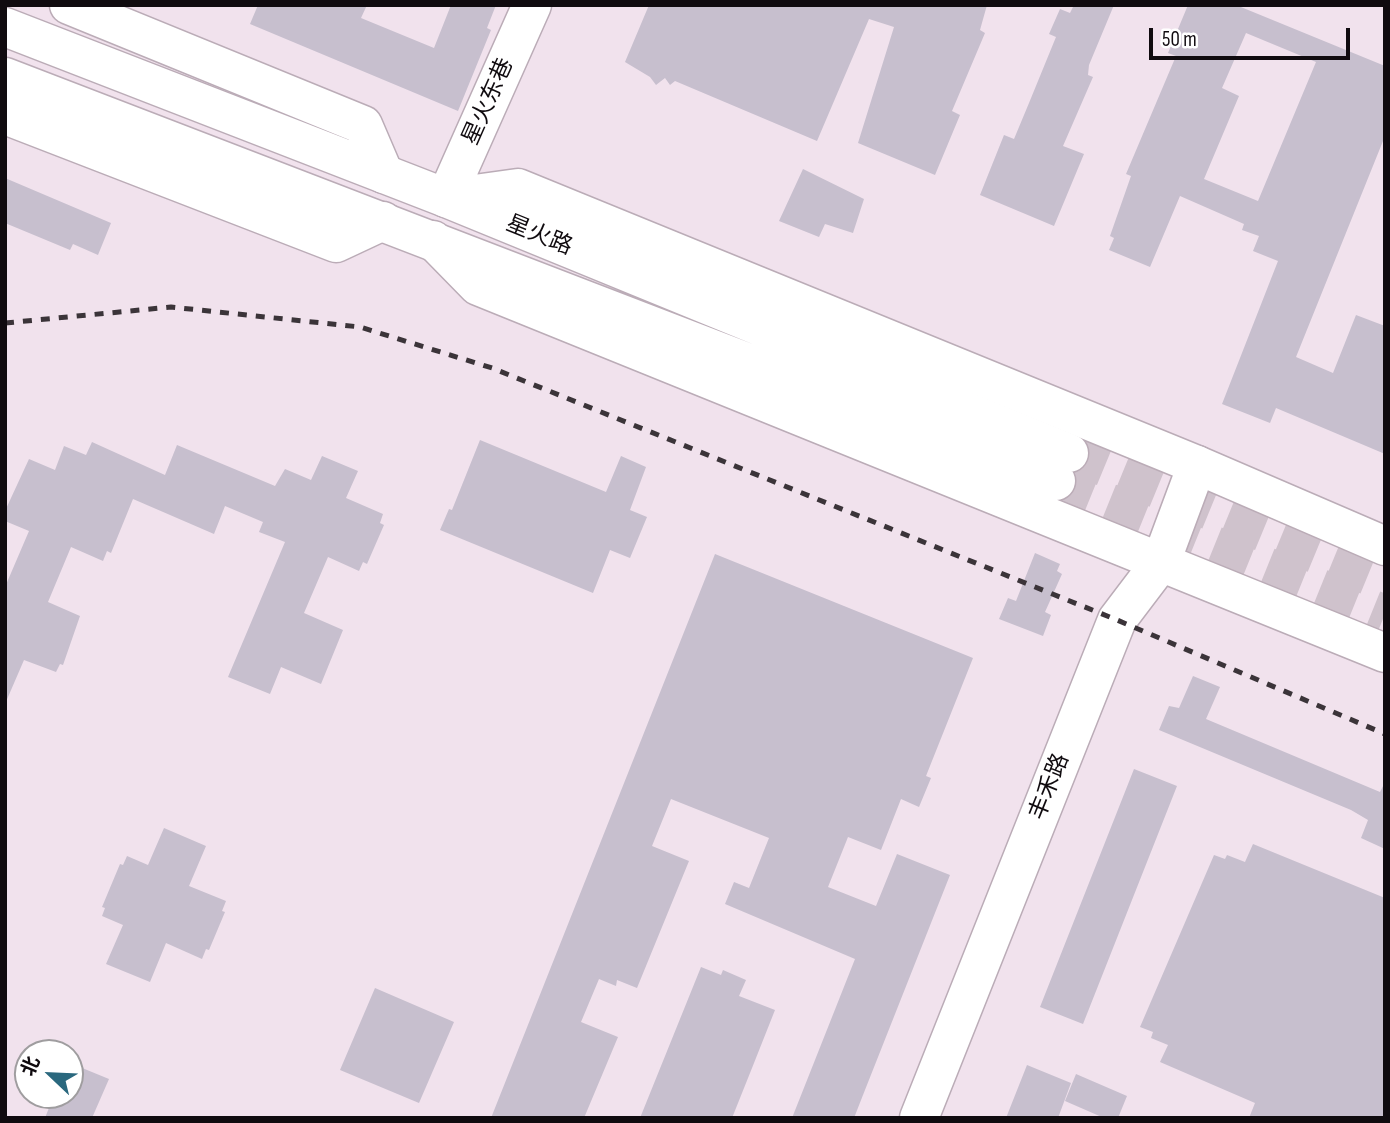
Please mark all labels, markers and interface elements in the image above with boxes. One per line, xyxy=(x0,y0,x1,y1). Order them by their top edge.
scale bar xyxy=(1152,14,1353,58)
text: 50 m xyxy=(1162,27,1197,52)
street label: 星火东巷 xyxy=(458,54,520,150)
street label: 星火路 xyxy=(502,210,576,262)
street label: 丰禾路 xyxy=(1024,750,1076,824)
north arrow xyxy=(14,1039,84,1109)
text: 北 xyxy=(17,1053,45,1080)

